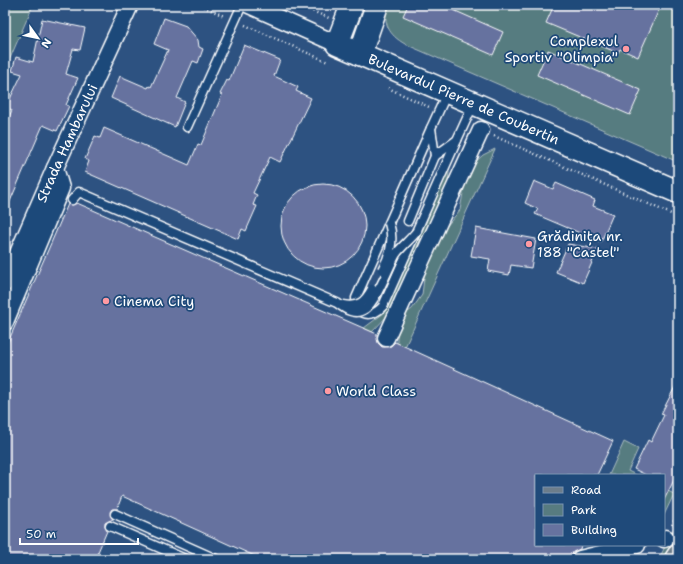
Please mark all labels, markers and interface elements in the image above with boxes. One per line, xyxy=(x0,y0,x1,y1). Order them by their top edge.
north arrow xyxy=(18,18,58,58)
place label: Complexul Sportiv "Olimpia" xyxy=(505,32,619,66)
text: N xyxy=(37,35,55,51)
marker: Complexul Sportiv "Olimpia" xyxy=(621,44,631,54)
street label: Bulevardul Pierre de Coubertin xyxy=(365,50,563,149)
street label: Strada Hambarului xyxy=(32,81,102,205)
place label: Grădinița nr. 188 "Castel" xyxy=(537,227,623,261)
marker: Grădinița nr. 188 "Castel" xyxy=(524,239,534,249)
place label: Cinema City xyxy=(114,292,194,310)
marker: Cinema City xyxy=(101,296,111,306)
place label: World Class xyxy=(336,382,416,400)
marker: World Class xyxy=(323,386,333,396)
legend xyxy=(535,474,665,546)
text: Road xyxy=(571,482,602,498)
text: Park xyxy=(571,502,597,518)
scale bar xyxy=(20,520,138,546)
text: Building xyxy=(571,522,617,538)
text: 50 m xyxy=(26,526,56,542)

